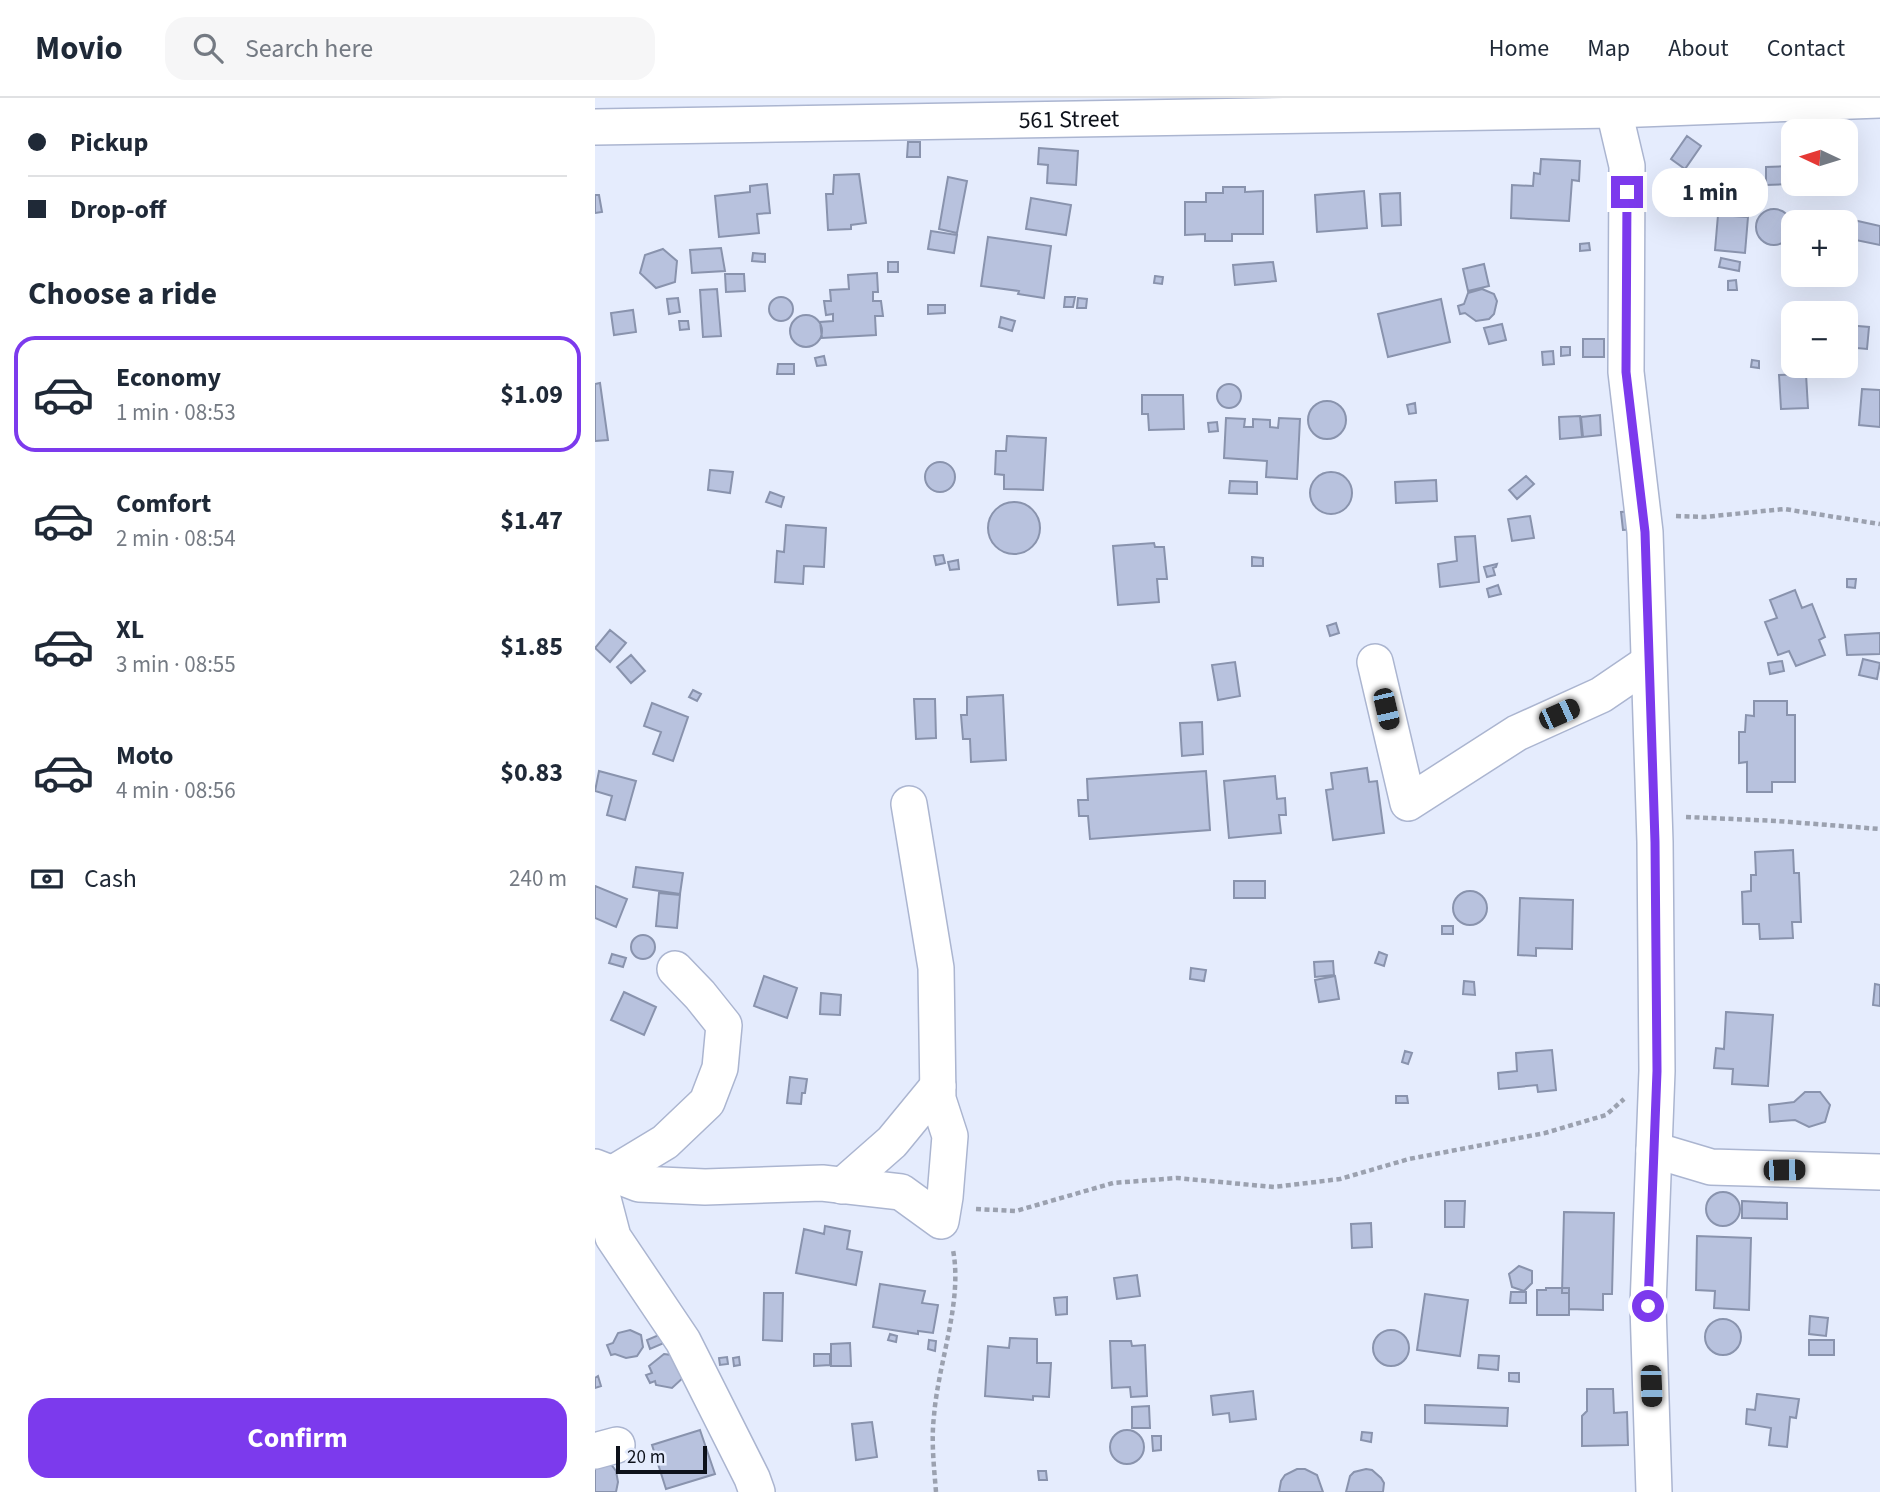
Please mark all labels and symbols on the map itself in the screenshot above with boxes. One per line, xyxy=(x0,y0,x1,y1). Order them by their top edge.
street label: 561 Street xyxy=(1018,101,1120,138)
north arrow xyxy=(1781,119,1859,196)
callout: 1 min xyxy=(1651,168,1767,217)
route end xyxy=(1611,176,1643,208)
car xyxy=(1372,686,1401,732)
car xyxy=(1536,696,1583,732)
car xyxy=(1763,1159,1806,1181)
route start xyxy=(1632,1290,1664,1322)
car xyxy=(1640,1365,1663,1407)
scale bar xyxy=(616,1443,707,1475)

